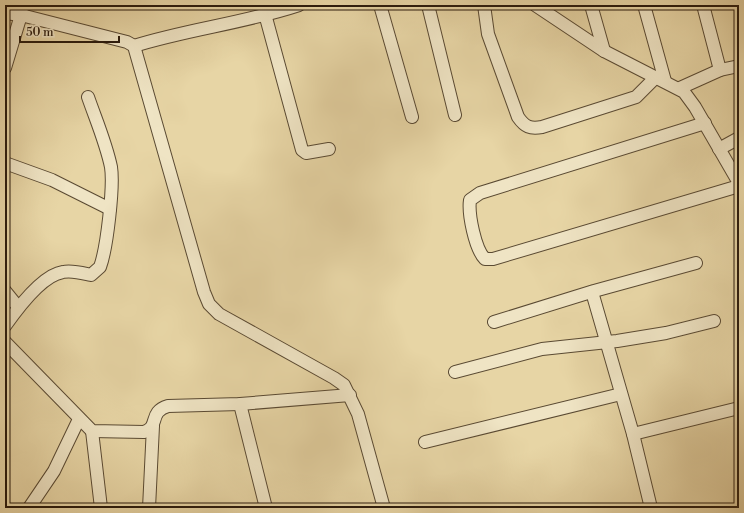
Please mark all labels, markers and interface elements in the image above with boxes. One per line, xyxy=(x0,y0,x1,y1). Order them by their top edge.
scale bar xyxy=(20,18,119,44)
text: 50 m xyxy=(26,25,54,40)

